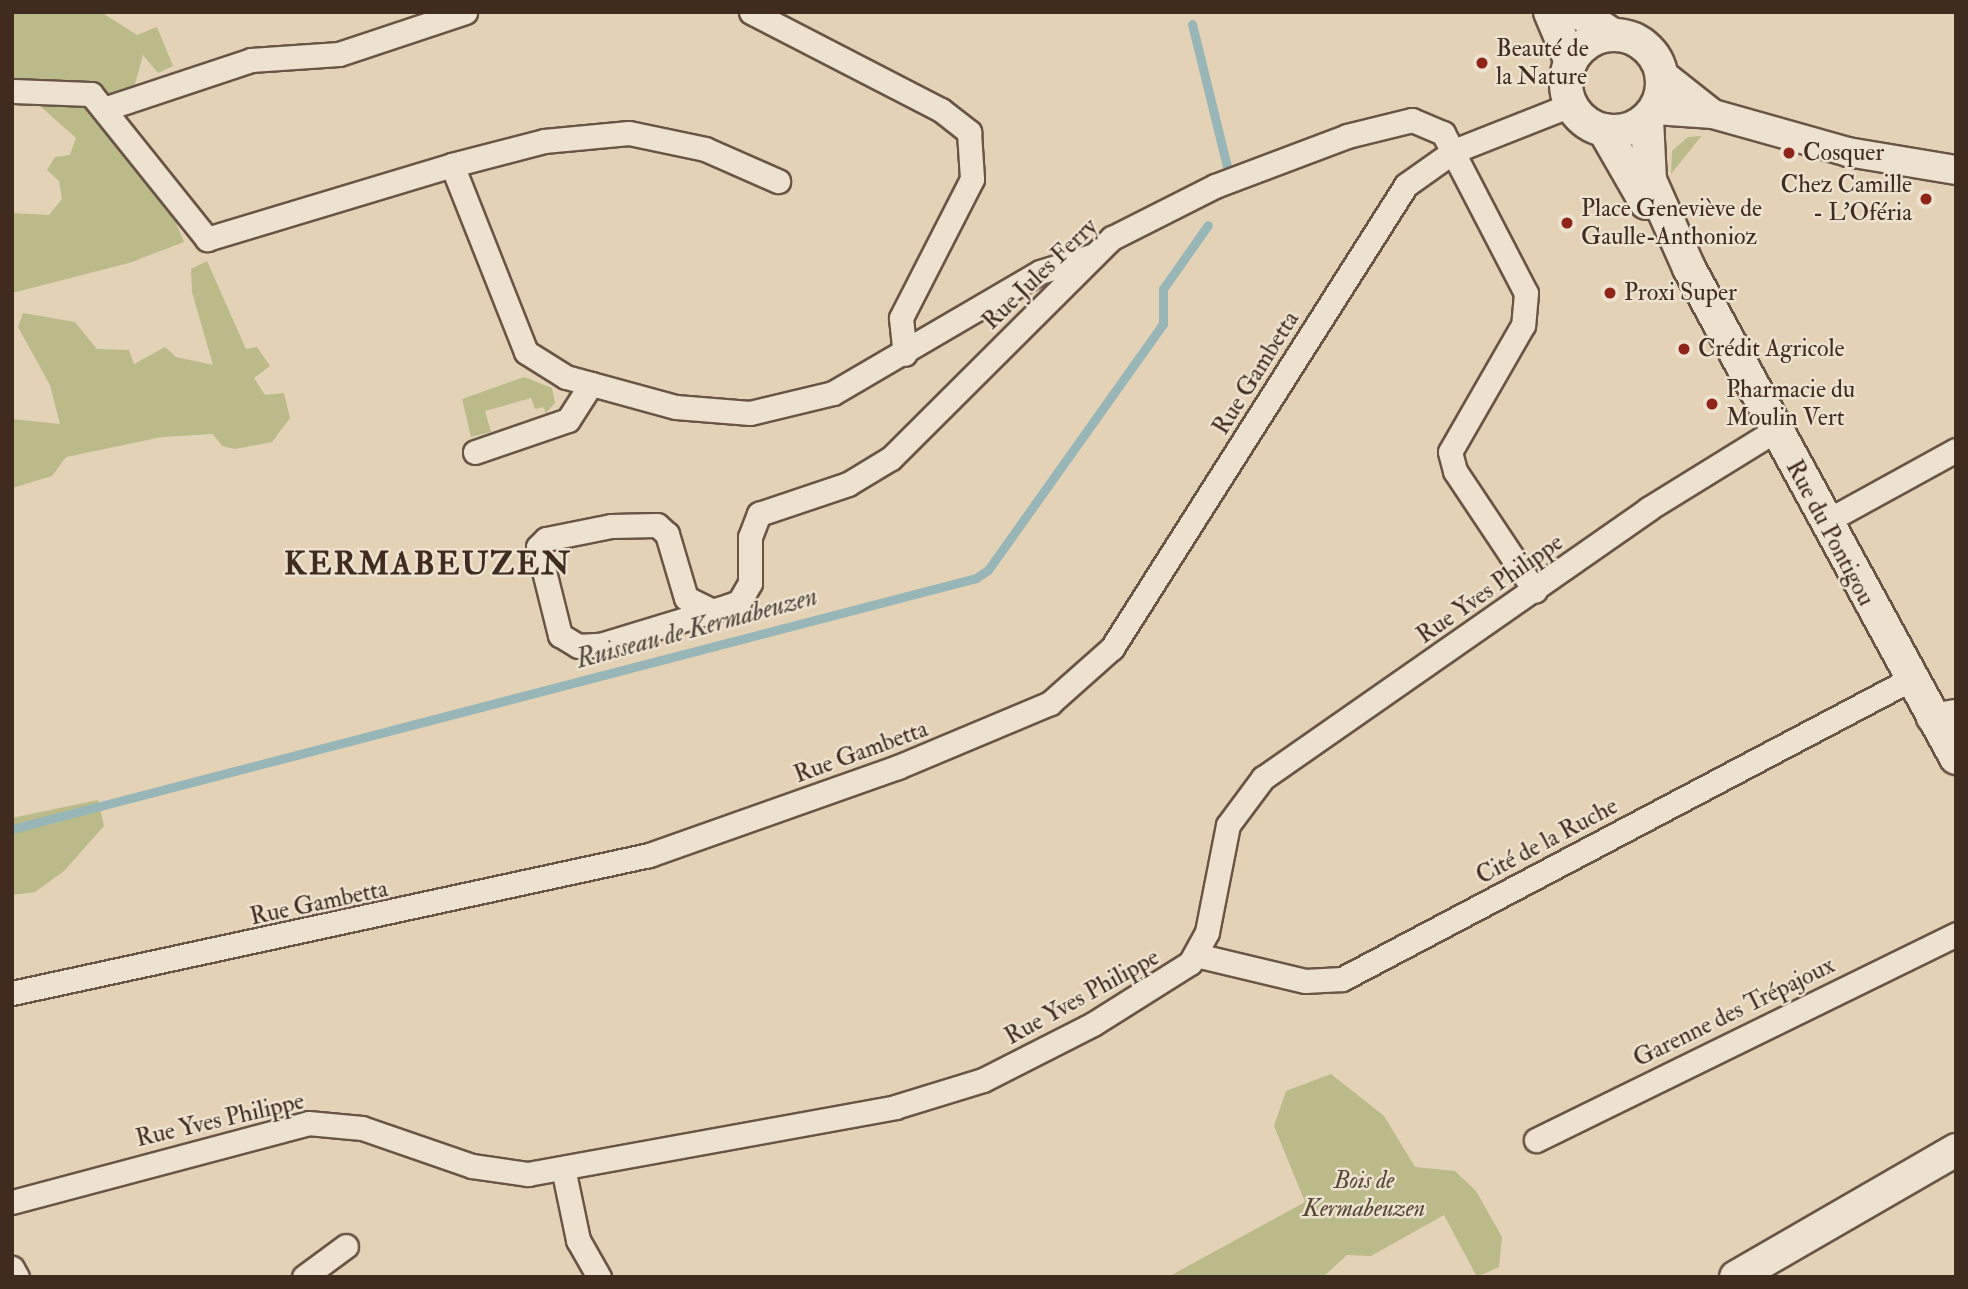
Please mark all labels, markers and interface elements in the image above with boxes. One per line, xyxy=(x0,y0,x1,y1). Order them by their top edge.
place label: Beauté de la Nature xyxy=(1496,35,1589,91)
marker: Beauté de la Nature xyxy=(1474,55,1490,71)
place label: Cosquer xyxy=(1803,139,1884,167)
marker: Cosquer xyxy=(1781,145,1797,161)
place label: Chez Camille - L'Oféria xyxy=(1781,171,1912,227)
marker: Chez Camille - L'Oféria xyxy=(1918,191,1934,207)
place label: Place Geneviève de Gaulle-Anthonioz xyxy=(1581,195,1762,251)
street label: Rue Jules Ferry xyxy=(977,212,1103,336)
marker: Place Geneviève de Gaulle-Anthonioz xyxy=(1559,215,1575,231)
place label: Proxi Super xyxy=(1624,279,1737,307)
marker: Proxi Super xyxy=(1602,285,1618,301)
street label: Rue Gambetta xyxy=(1207,306,1305,440)
place label: Crédit Agricole xyxy=(1698,335,1845,363)
marker: Crédit Agricole xyxy=(1676,341,1692,357)
place label: Pharmacie du Moulin Vert xyxy=(1726,376,1855,432)
marker: Pharmacie du Moulin Vert xyxy=(1704,396,1720,412)
street label: Rue du Pontigou xyxy=(1780,455,1880,611)
street label: Rue Yves Philippe xyxy=(1411,528,1569,650)
district label: KERMABEUZEN xyxy=(285,545,571,583)
water label: Ruisseau de Kermabeuzen xyxy=(573,582,821,676)
street label: Rue Gambetta xyxy=(790,714,932,790)
street label: Cité de la Ruche xyxy=(1471,792,1623,890)
street label: Rue Gambetta xyxy=(247,874,391,932)
street label: Rue Yves Philippe xyxy=(1000,943,1164,1051)
street label: Garenne des Trépajoux xyxy=(1629,951,1839,1073)
street label: Rue Yves Philippe xyxy=(133,1087,307,1153)
park label: Bois de Kermabeuzen xyxy=(1303,1167,1425,1223)

